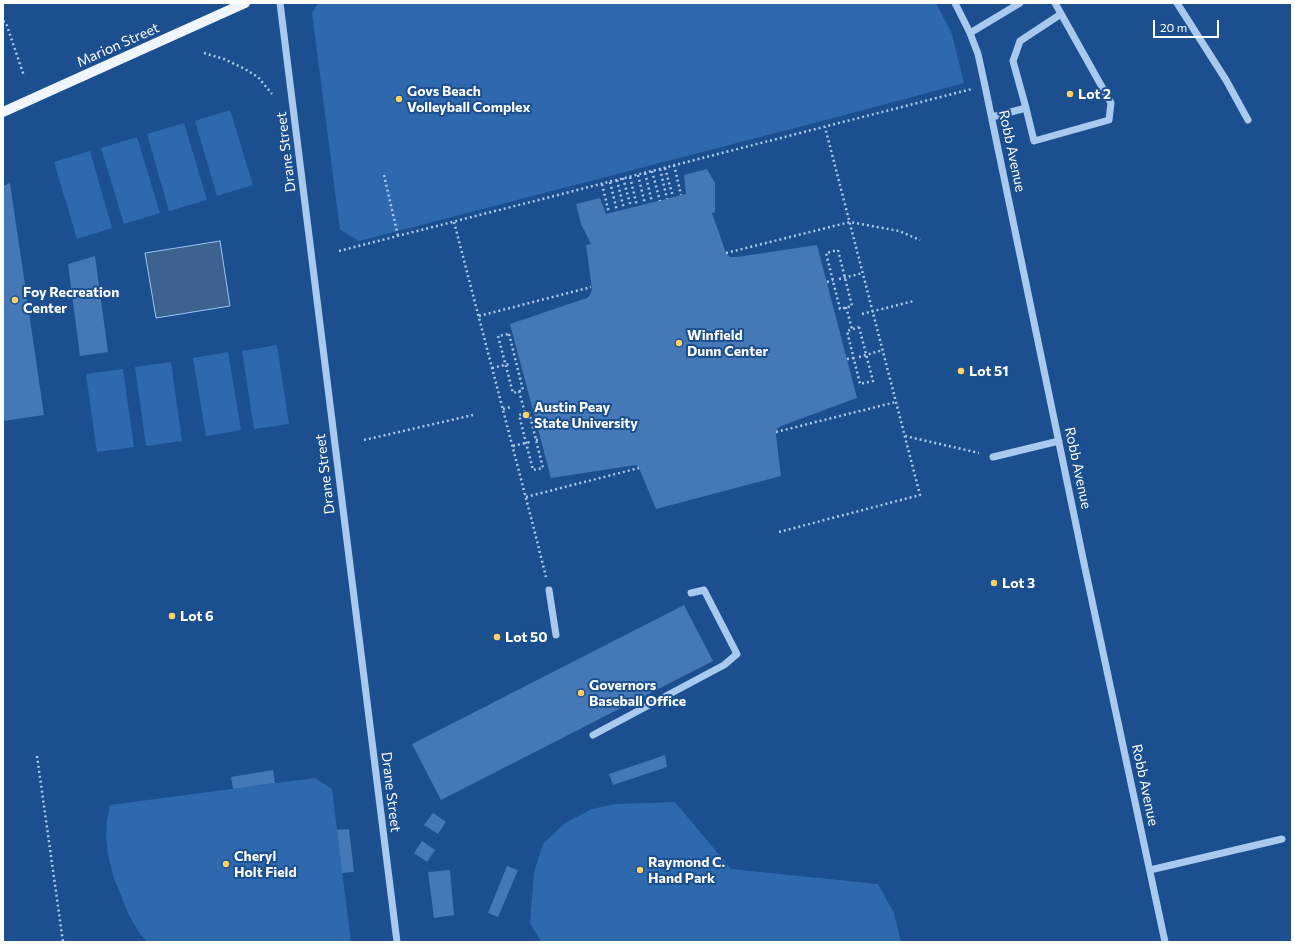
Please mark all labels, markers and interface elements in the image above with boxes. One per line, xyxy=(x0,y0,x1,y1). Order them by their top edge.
scale bar xyxy=(1155,12,1221,38)
street label: Marion Street xyxy=(74,19,162,71)
text: 20 m xyxy=(1160,20,1187,34)
place label: Govs Beach Volleyball Complex xyxy=(407,83,530,116)
place label: Lot 2 xyxy=(1078,86,1111,102)
marker: Lot 2 xyxy=(1065,89,1075,99)
marker: Govs Beach Volleyball Complex xyxy=(394,94,404,104)
street label: Robb Avenue xyxy=(995,109,1029,193)
street label: Drane Street xyxy=(273,111,299,193)
place label: Foy Recreation Center xyxy=(23,284,119,316)
marker: Foy Recreation Center xyxy=(10,295,20,305)
place label: Winfield Dunn Center xyxy=(687,327,768,360)
marker: Winfield Dunn Center xyxy=(674,338,684,348)
place label: Lot 51 xyxy=(969,363,1009,379)
marker: Lot 51 xyxy=(956,366,966,376)
place label: Austin Peay State University xyxy=(534,399,638,432)
marker: Austin Peay State University xyxy=(521,410,531,420)
street label: Robb Avenue xyxy=(1061,426,1095,510)
street label: Drane Street xyxy=(312,433,338,515)
place label: Lot 3 xyxy=(1002,575,1035,591)
marker: Lot 3 xyxy=(989,578,999,588)
place label: Lot 6 xyxy=(180,608,214,624)
marker: Lot 6 xyxy=(167,611,177,621)
place label: Lot 50 xyxy=(505,629,547,645)
marker: Lot 50 xyxy=(492,632,502,642)
place label: Governors Baseball Office xyxy=(589,677,686,710)
marker: Governors Baseball Office xyxy=(576,688,586,698)
street label: Robb Avenue xyxy=(1128,743,1162,827)
street label: Drane Street xyxy=(378,751,404,833)
place label: Cheryl Holt Field xyxy=(234,848,297,880)
place label: Raymond C. Hand Park xyxy=(648,854,725,886)
marker: Cheryl Holt Field xyxy=(221,859,231,869)
marker: Raymond C. Hand Park xyxy=(635,865,645,875)

